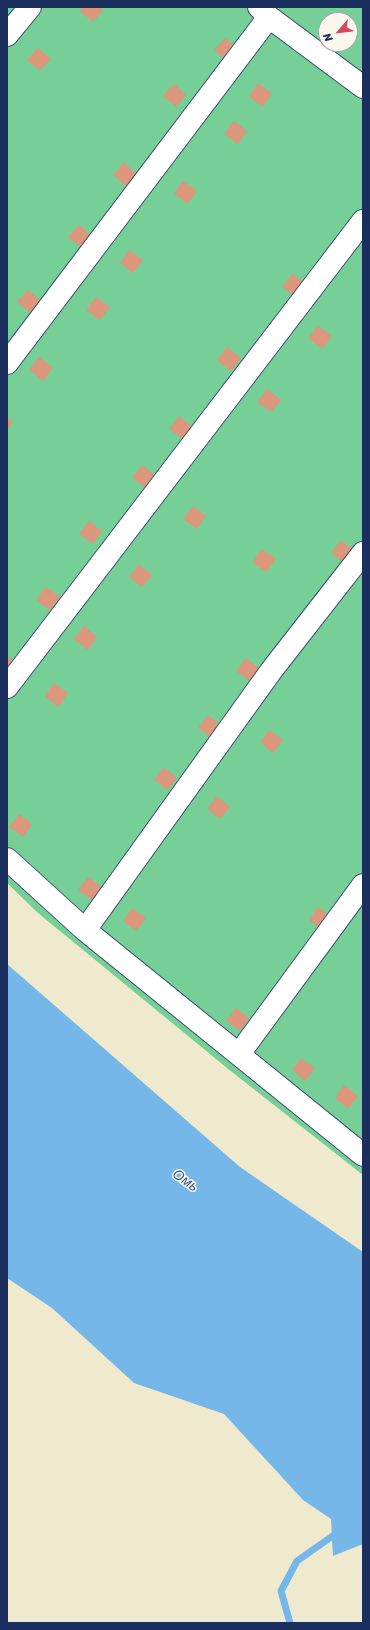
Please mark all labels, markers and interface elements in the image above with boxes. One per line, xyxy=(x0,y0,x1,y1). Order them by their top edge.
north arrow xyxy=(318,12,358,52)
text: N xyxy=(318,30,338,45)
water label: Омь xyxy=(169,1166,201,1196)

